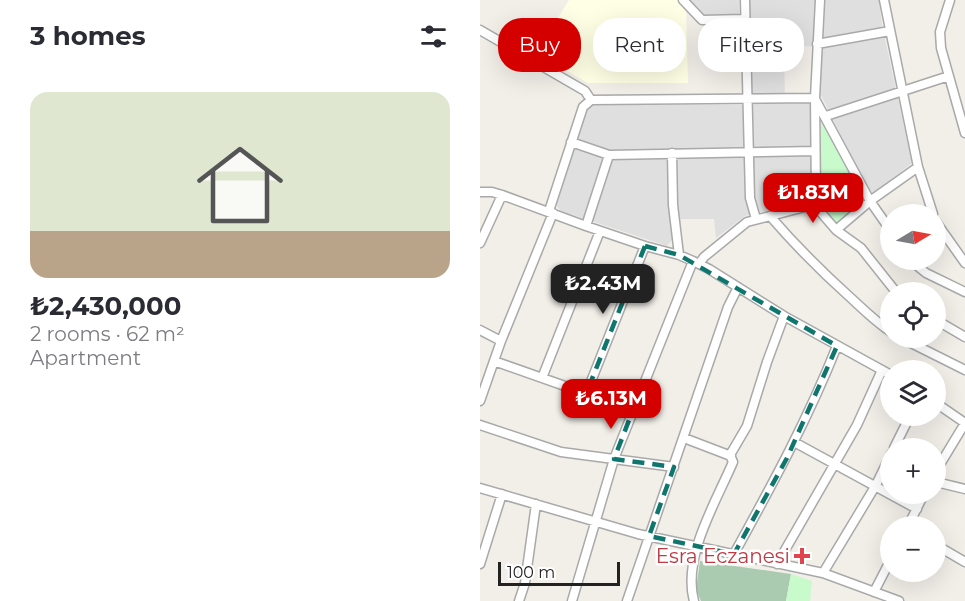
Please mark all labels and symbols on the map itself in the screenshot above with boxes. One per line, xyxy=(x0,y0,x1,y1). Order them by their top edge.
pin: ₺1.83M xyxy=(764,173,862,224)
north arrow xyxy=(880,204,946,270)
pin: ₺2.43M xyxy=(554,264,652,315)
pin: ₺6.13M xyxy=(562,379,660,430)
place label: Esra Eczanesi xyxy=(656,544,790,568)
marker: Esra Eczanesi xyxy=(795,549,809,563)
scale bar xyxy=(498,559,620,586)

